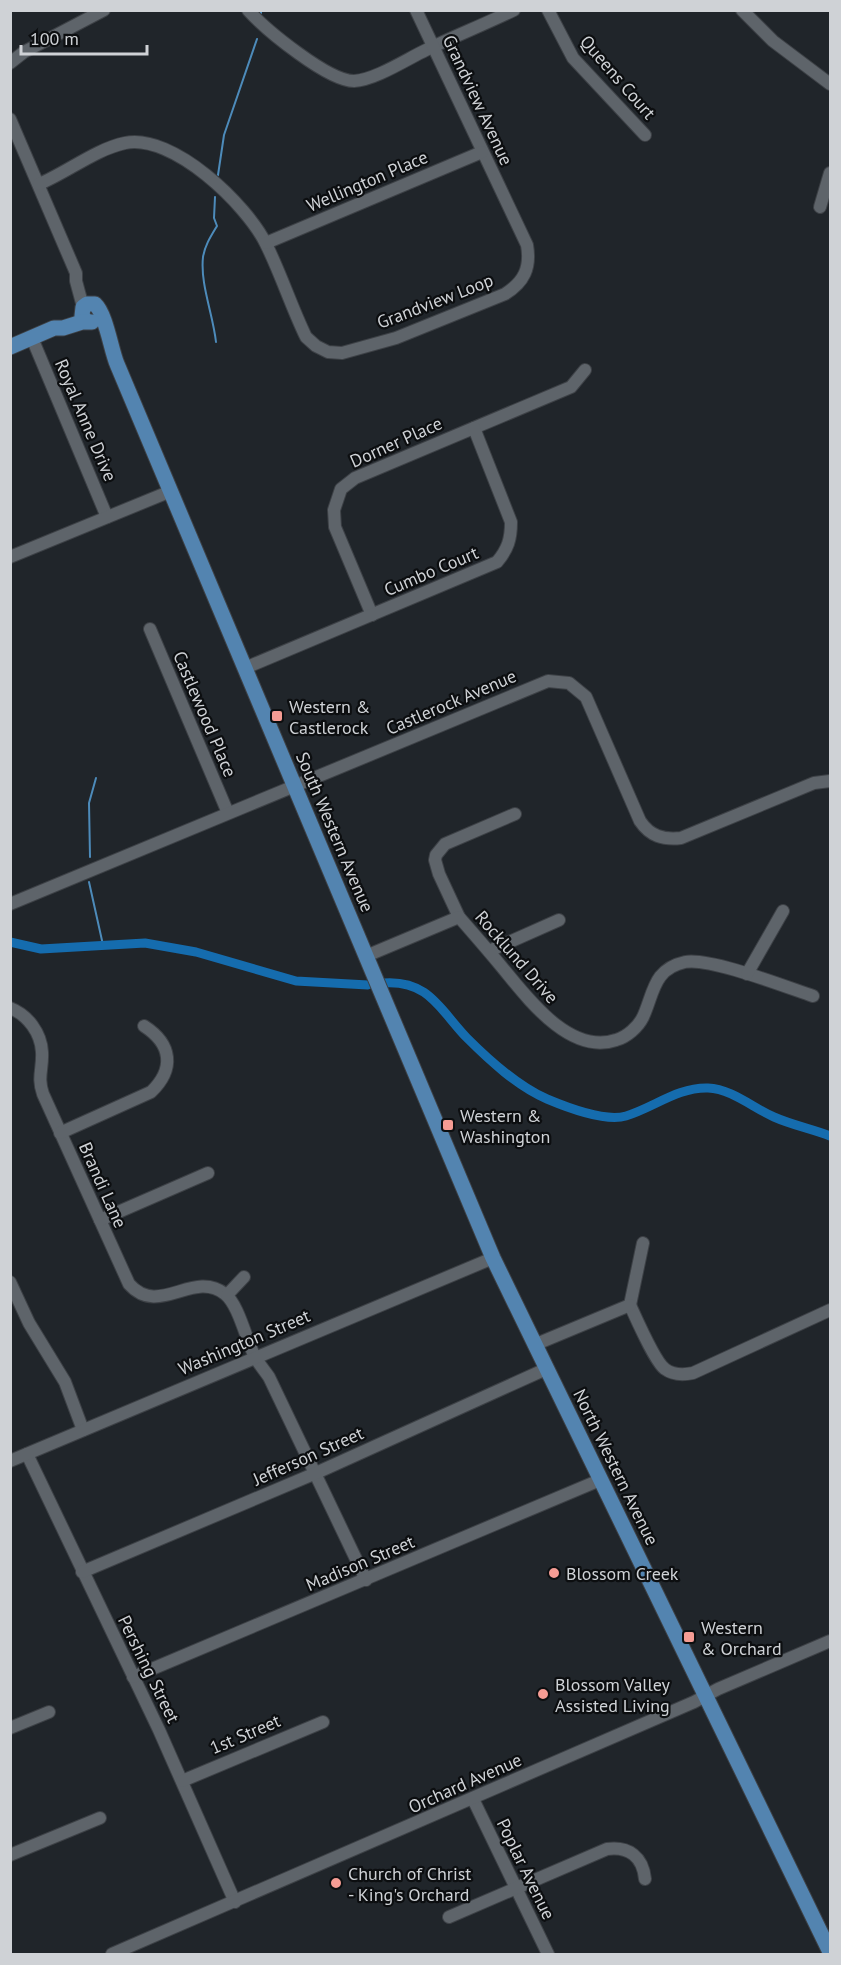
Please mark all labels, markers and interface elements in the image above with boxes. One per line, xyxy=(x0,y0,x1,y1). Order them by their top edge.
scale bar xyxy=(21,18,147,56)
text: 100 m xyxy=(30,27,79,50)
street label: Queens Court xyxy=(575,30,661,124)
street label: Grandview Avenue xyxy=(438,31,518,169)
street label: Wellington Place xyxy=(303,145,431,217)
street label: Grandview Loop xyxy=(374,268,496,334)
street label: Royal Anne Drive xyxy=(50,355,122,485)
street label: Dorner Place xyxy=(346,411,446,473)
street label: Cumbo Court xyxy=(380,541,482,601)
street label: Castlewood Place xyxy=(168,648,242,780)
street label: Castlerock Avenue xyxy=(382,664,520,740)
place label: Western & Castlerock xyxy=(289,695,370,739)
marker: Western & Castlerock xyxy=(270,709,284,723)
street label: South Western Avenue xyxy=(291,749,379,915)
street label: Rocklund Drive xyxy=(470,906,564,1008)
place label: Western & Washington xyxy=(460,1104,550,1148)
marker: Western & Washington xyxy=(441,1118,455,1132)
street label: Brandi Lane xyxy=(74,1138,132,1232)
street label: Washington Street xyxy=(175,1304,313,1380)
street label: North Western Avenue xyxy=(568,1385,664,1549)
street label: Jefferson Street xyxy=(248,1421,367,1491)
street label: Madison Street xyxy=(302,1530,418,1596)
place label: Blossom Creek xyxy=(566,1562,679,1585)
marker: Blossom Creek xyxy=(547,1566,561,1580)
street label: Pershing Street xyxy=(113,1611,185,1727)
place label: Western & Orchard xyxy=(701,1616,782,1660)
marker: Western & Orchard xyxy=(682,1630,696,1644)
place label: Blossom Valley Assisted Living xyxy=(555,1673,671,1717)
marker: Blossom Valley Assisted Living xyxy=(536,1687,550,1701)
street label: 1st Street xyxy=(206,1709,284,1759)
street label: Orchard Avenue xyxy=(405,1748,525,1818)
street label: Poplar Avenue xyxy=(492,1815,560,1923)
place label: Church of Christ - King's Orchard xyxy=(348,1862,471,1906)
marker: Church of Christ - King's Orchard xyxy=(329,1876,343,1890)

